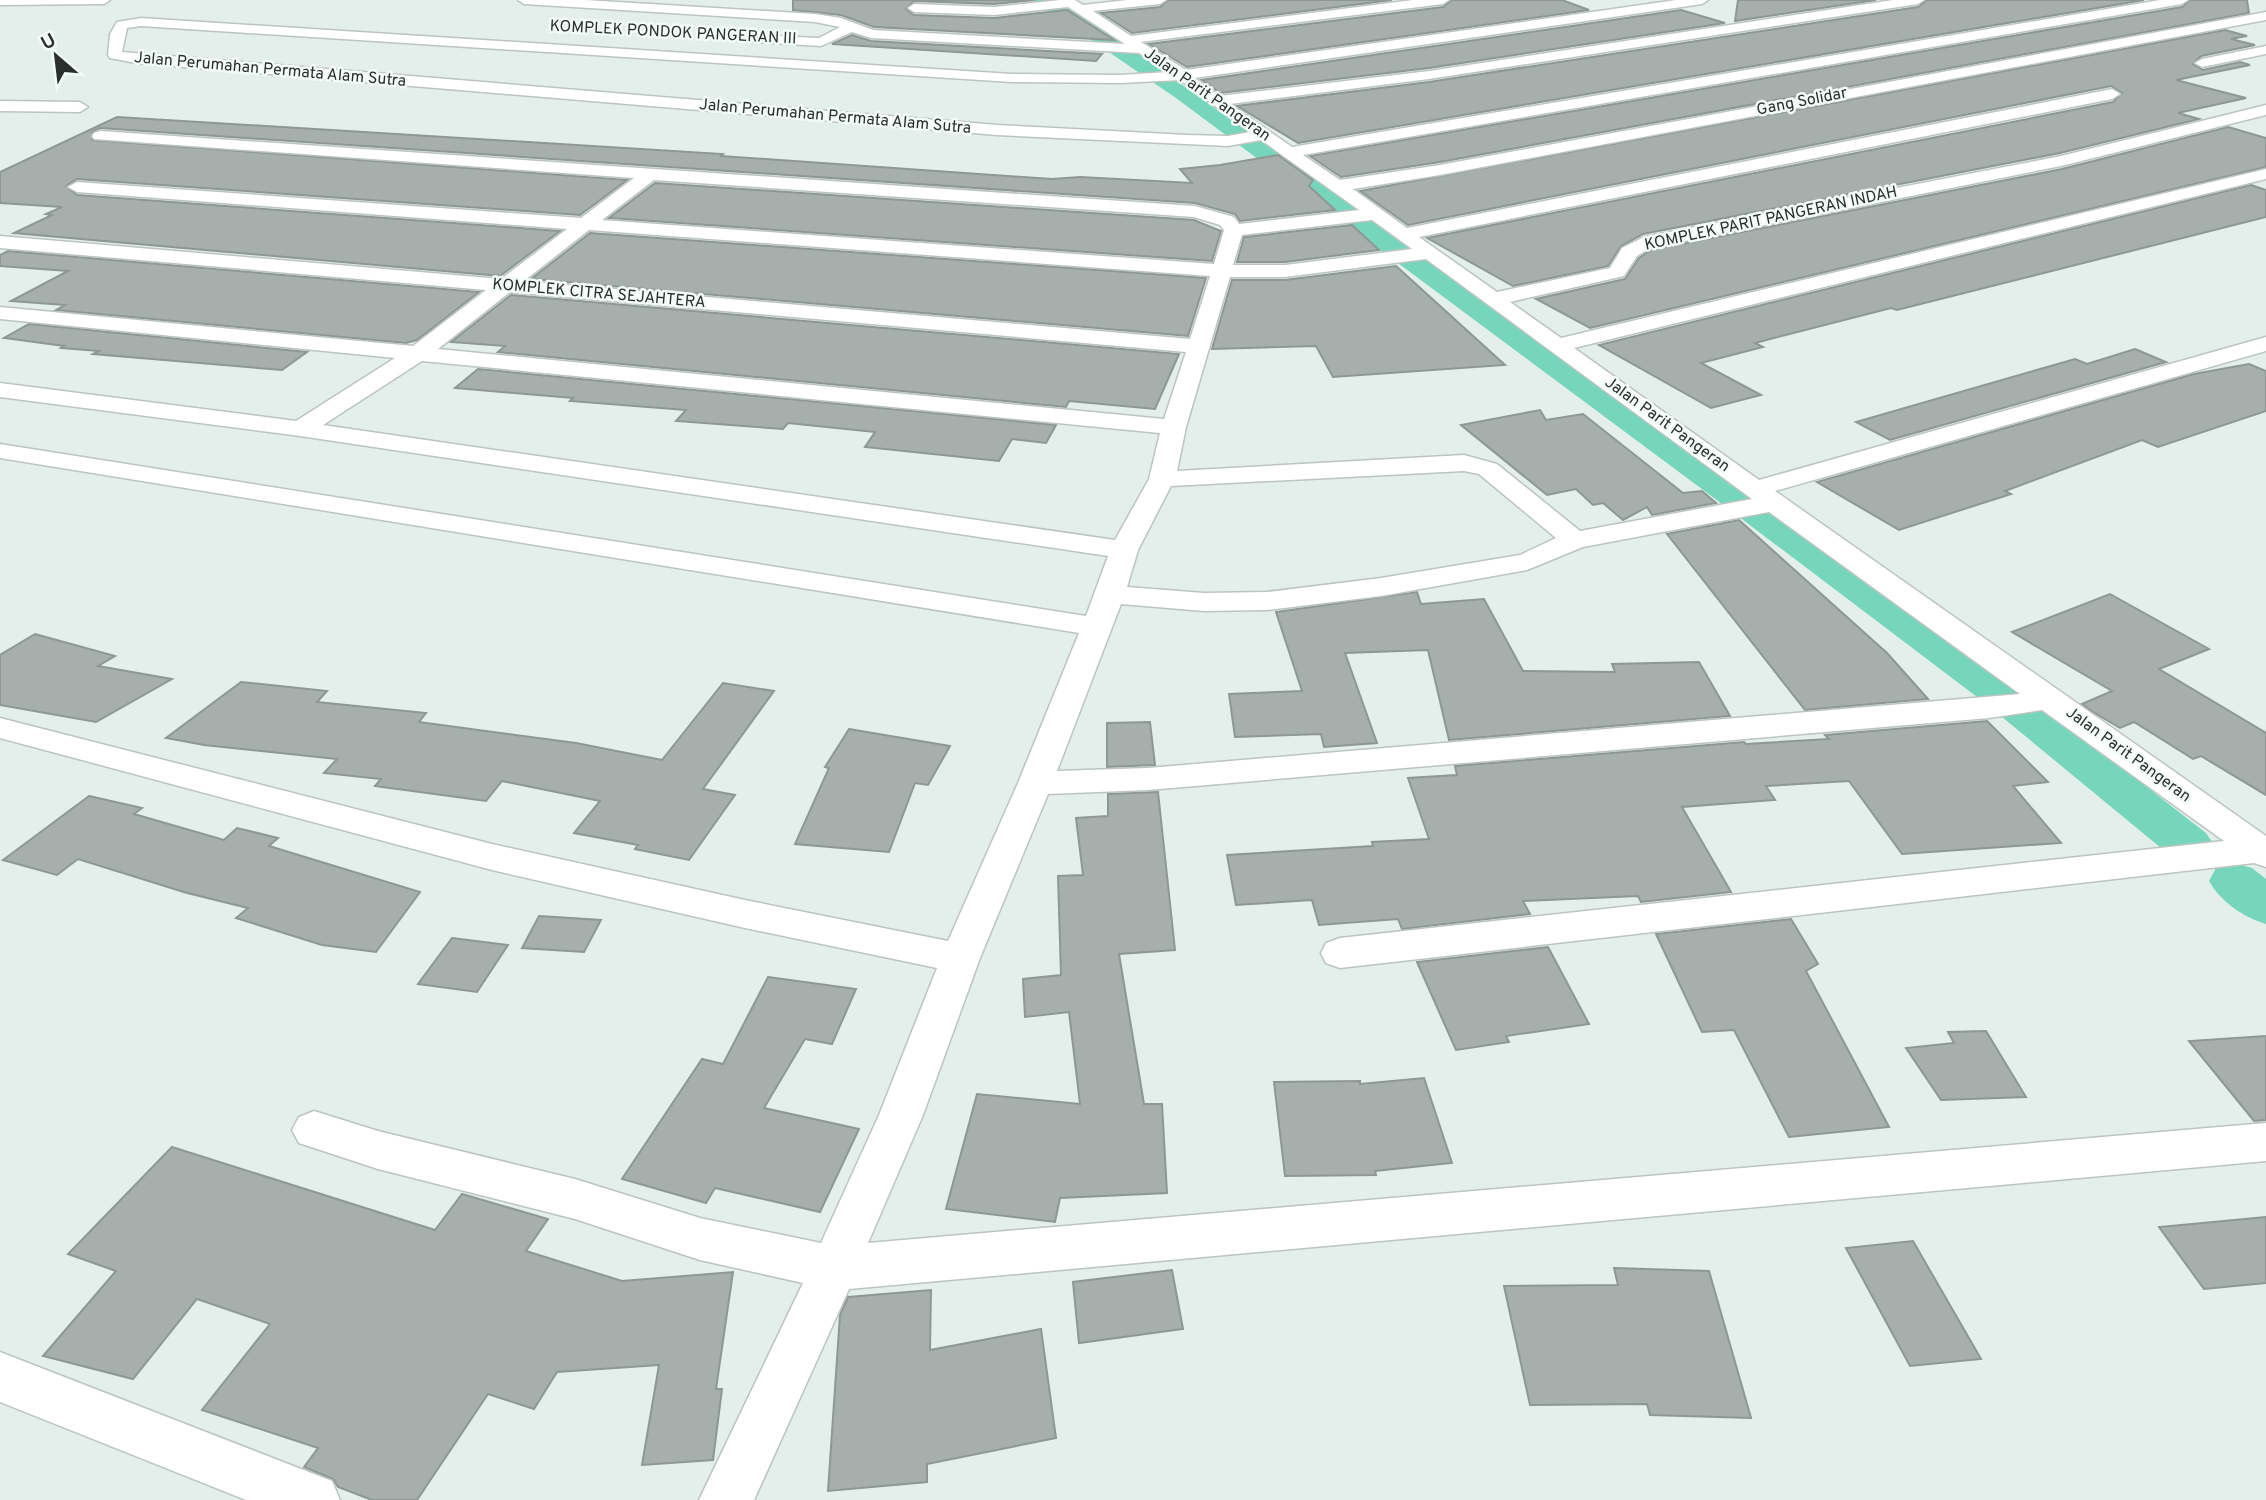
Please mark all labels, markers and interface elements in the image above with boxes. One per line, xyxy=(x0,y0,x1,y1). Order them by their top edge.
street label: KOMPLEK PONDOK PANGERAN III xyxy=(549,17,797,49)
north arrow xyxy=(21,21,91,91)
text: U xyxy=(37,29,61,57)
street label: Jalan Parit Pangeran xyxy=(1140,44,1274,146)
street label: Jalan Perumahan Permata Alam Sutra xyxy=(133,48,407,92)
street label: Gang Solidar xyxy=(1755,83,1849,121)
street label: Jalan Perumahan Permata Alam Sutra xyxy=(698,95,972,139)
street label: KOMPLEK PARIT PANGERAN INDAH xyxy=(1643,182,1899,256)
street label: KOMPLEK CITRA SEJAHTERA xyxy=(492,275,707,313)
street label: Jalan Parit Pangeran xyxy=(1600,373,1734,477)
street label: Jalan Parit Pangeran xyxy=(2061,703,2195,807)

